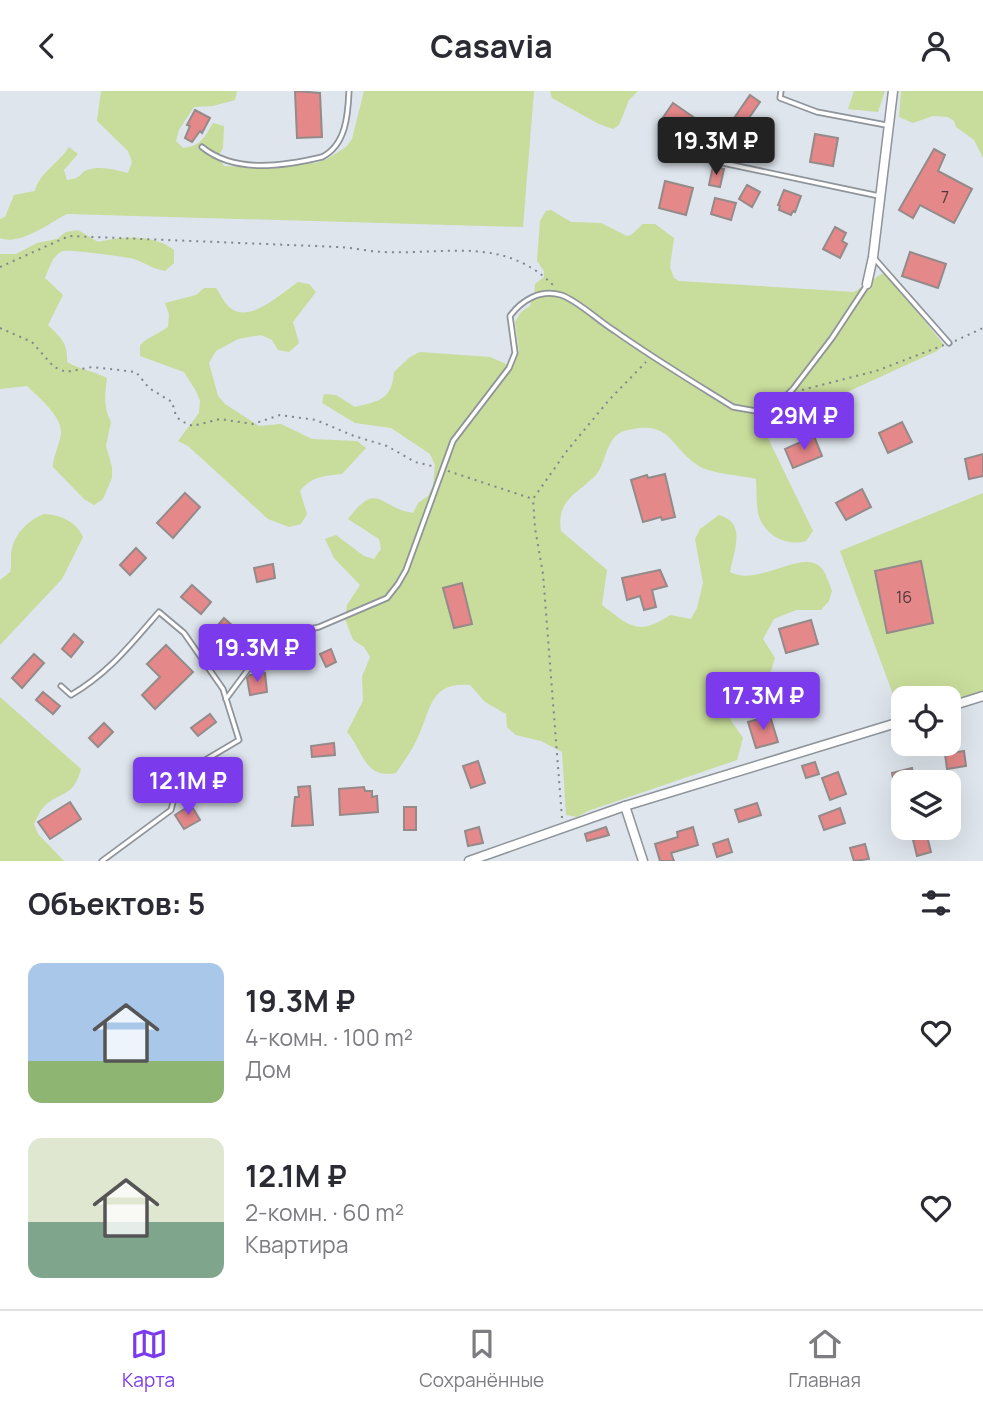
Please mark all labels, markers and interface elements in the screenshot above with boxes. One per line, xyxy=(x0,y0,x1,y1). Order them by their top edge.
text: Casavia xyxy=(430,24,553,68)
icon: back xyxy=(28,27,66,65)
icon: person xyxy=(917,27,955,65)
pin: 19.3M ₽ xyxy=(651,118,781,177)
text: 19.3M ₽ xyxy=(674,124,758,156)
house number: 7 xyxy=(941,186,949,208)
pin: 29M ₽ xyxy=(755,393,853,452)
text: 29M ₽ xyxy=(770,399,838,431)
house number: 16 xyxy=(896,586,912,608)
pin: 19.3M ₽ xyxy=(192,625,322,684)
text: 19.3M ₽ xyxy=(215,631,299,663)
pin: 17.3M ₽ xyxy=(698,673,828,732)
text: 17.3M ₽ xyxy=(722,679,804,711)
map controls xyxy=(891,686,961,840)
button: locate xyxy=(891,686,961,756)
pin: 12.1M ₽ xyxy=(123,757,253,817)
text: 12.1M ₽ xyxy=(149,764,227,796)
button: layers xyxy=(891,770,961,840)
text: Объектов: 5 xyxy=(28,883,205,924)
icon: filters xyxy=(917,884,955,922)
text: 19.3M ₽ xyxy=(245,980,355,1021)
icon: home xyxy=(84,991,168,1075)
icon: heart xyxy=(917,1014,955,1052)
text: 4-комн. · 100 m² xyxy=(245,1021,413,1053)
text: Дом xyxy=(245,1053,291,1085)
text: 12.1M ₽ xyxy=(245,1155,347,1196)
icon: home xyxy=(84,1166,168,1250)
icon: heart xyxy=(917,1189,955,1227)
text: 2-комн. · 60 m² xyxy=(245,1196,404,1228)
text: Квартира xyxy=(245,1228,349,1260)
tab: Карта xyxy=(122,1325,175,1393)
tab: Сохранённые xyxy=(419,1325,544,1393)
tab: Главная xyxy=(788,1325,861,1393)

